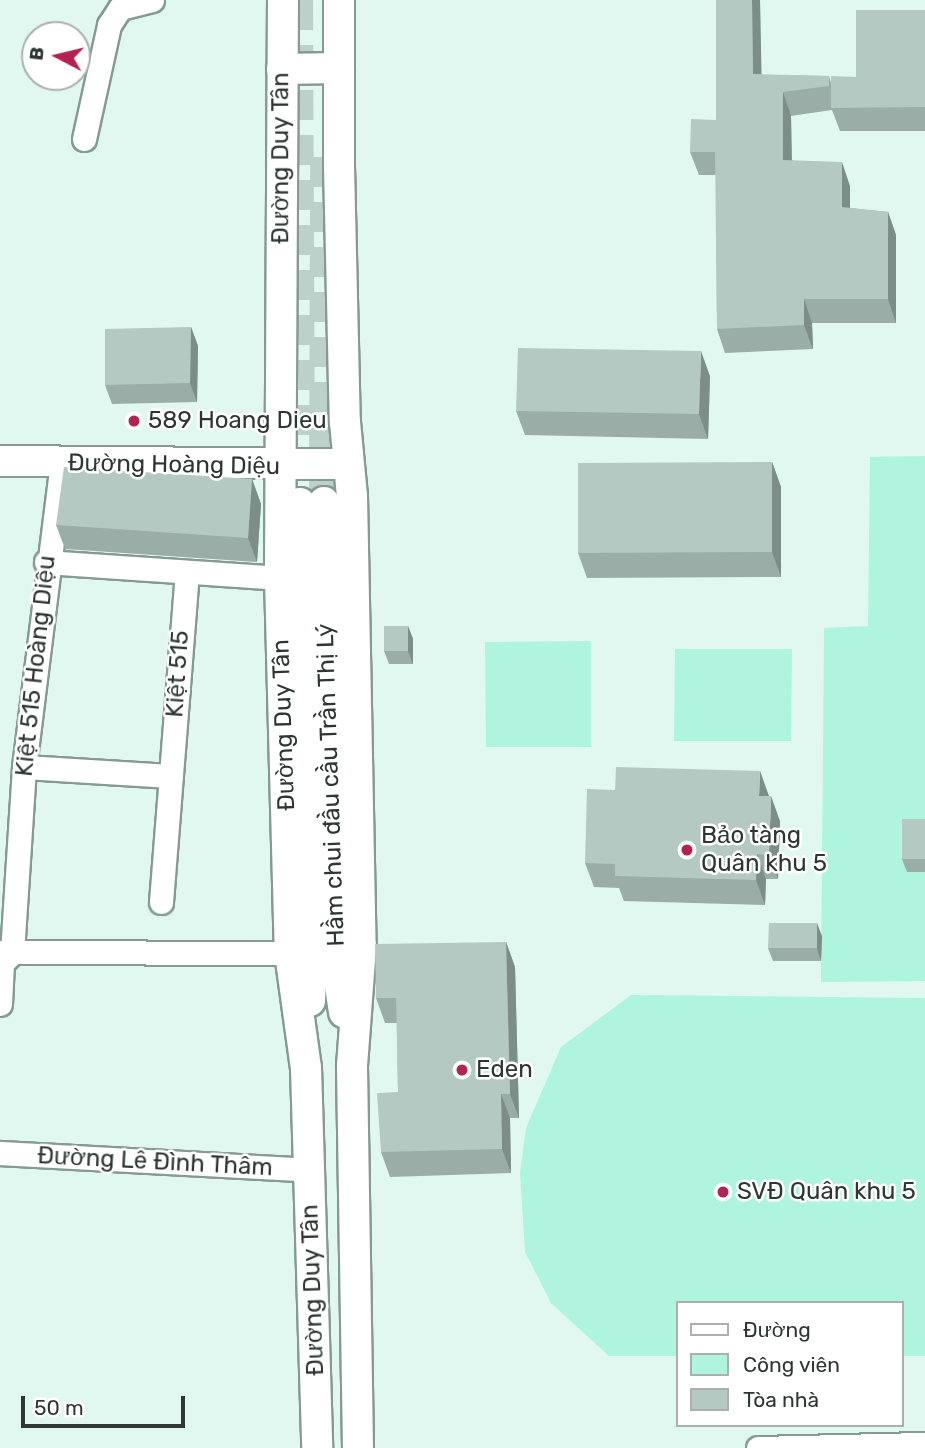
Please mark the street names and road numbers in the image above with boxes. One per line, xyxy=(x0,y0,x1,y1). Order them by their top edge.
street label: Đường Duy Tân xyxy=(267,72,295,244)
street label: Đường Hoàng Diệu xyxy=(68,449,280,481)
street label: Kiệt 515 Hoàng Diệu xyxy=(10,554,62,778)
street label: Hầm chui đầu cầu Trần Thị Lý xyxy=(311,622,351,948)
street label: Kiệt 515 xyxy=(161,629,195,719)
street label: Đường Duy Tân xyxy=(267,638,301,812)
street label: Đường Lê Đình Thâm xyxy=(36,1141,274,1183)
street label: Đường Duy Tân xyxy=(296,1203,330,1377)

